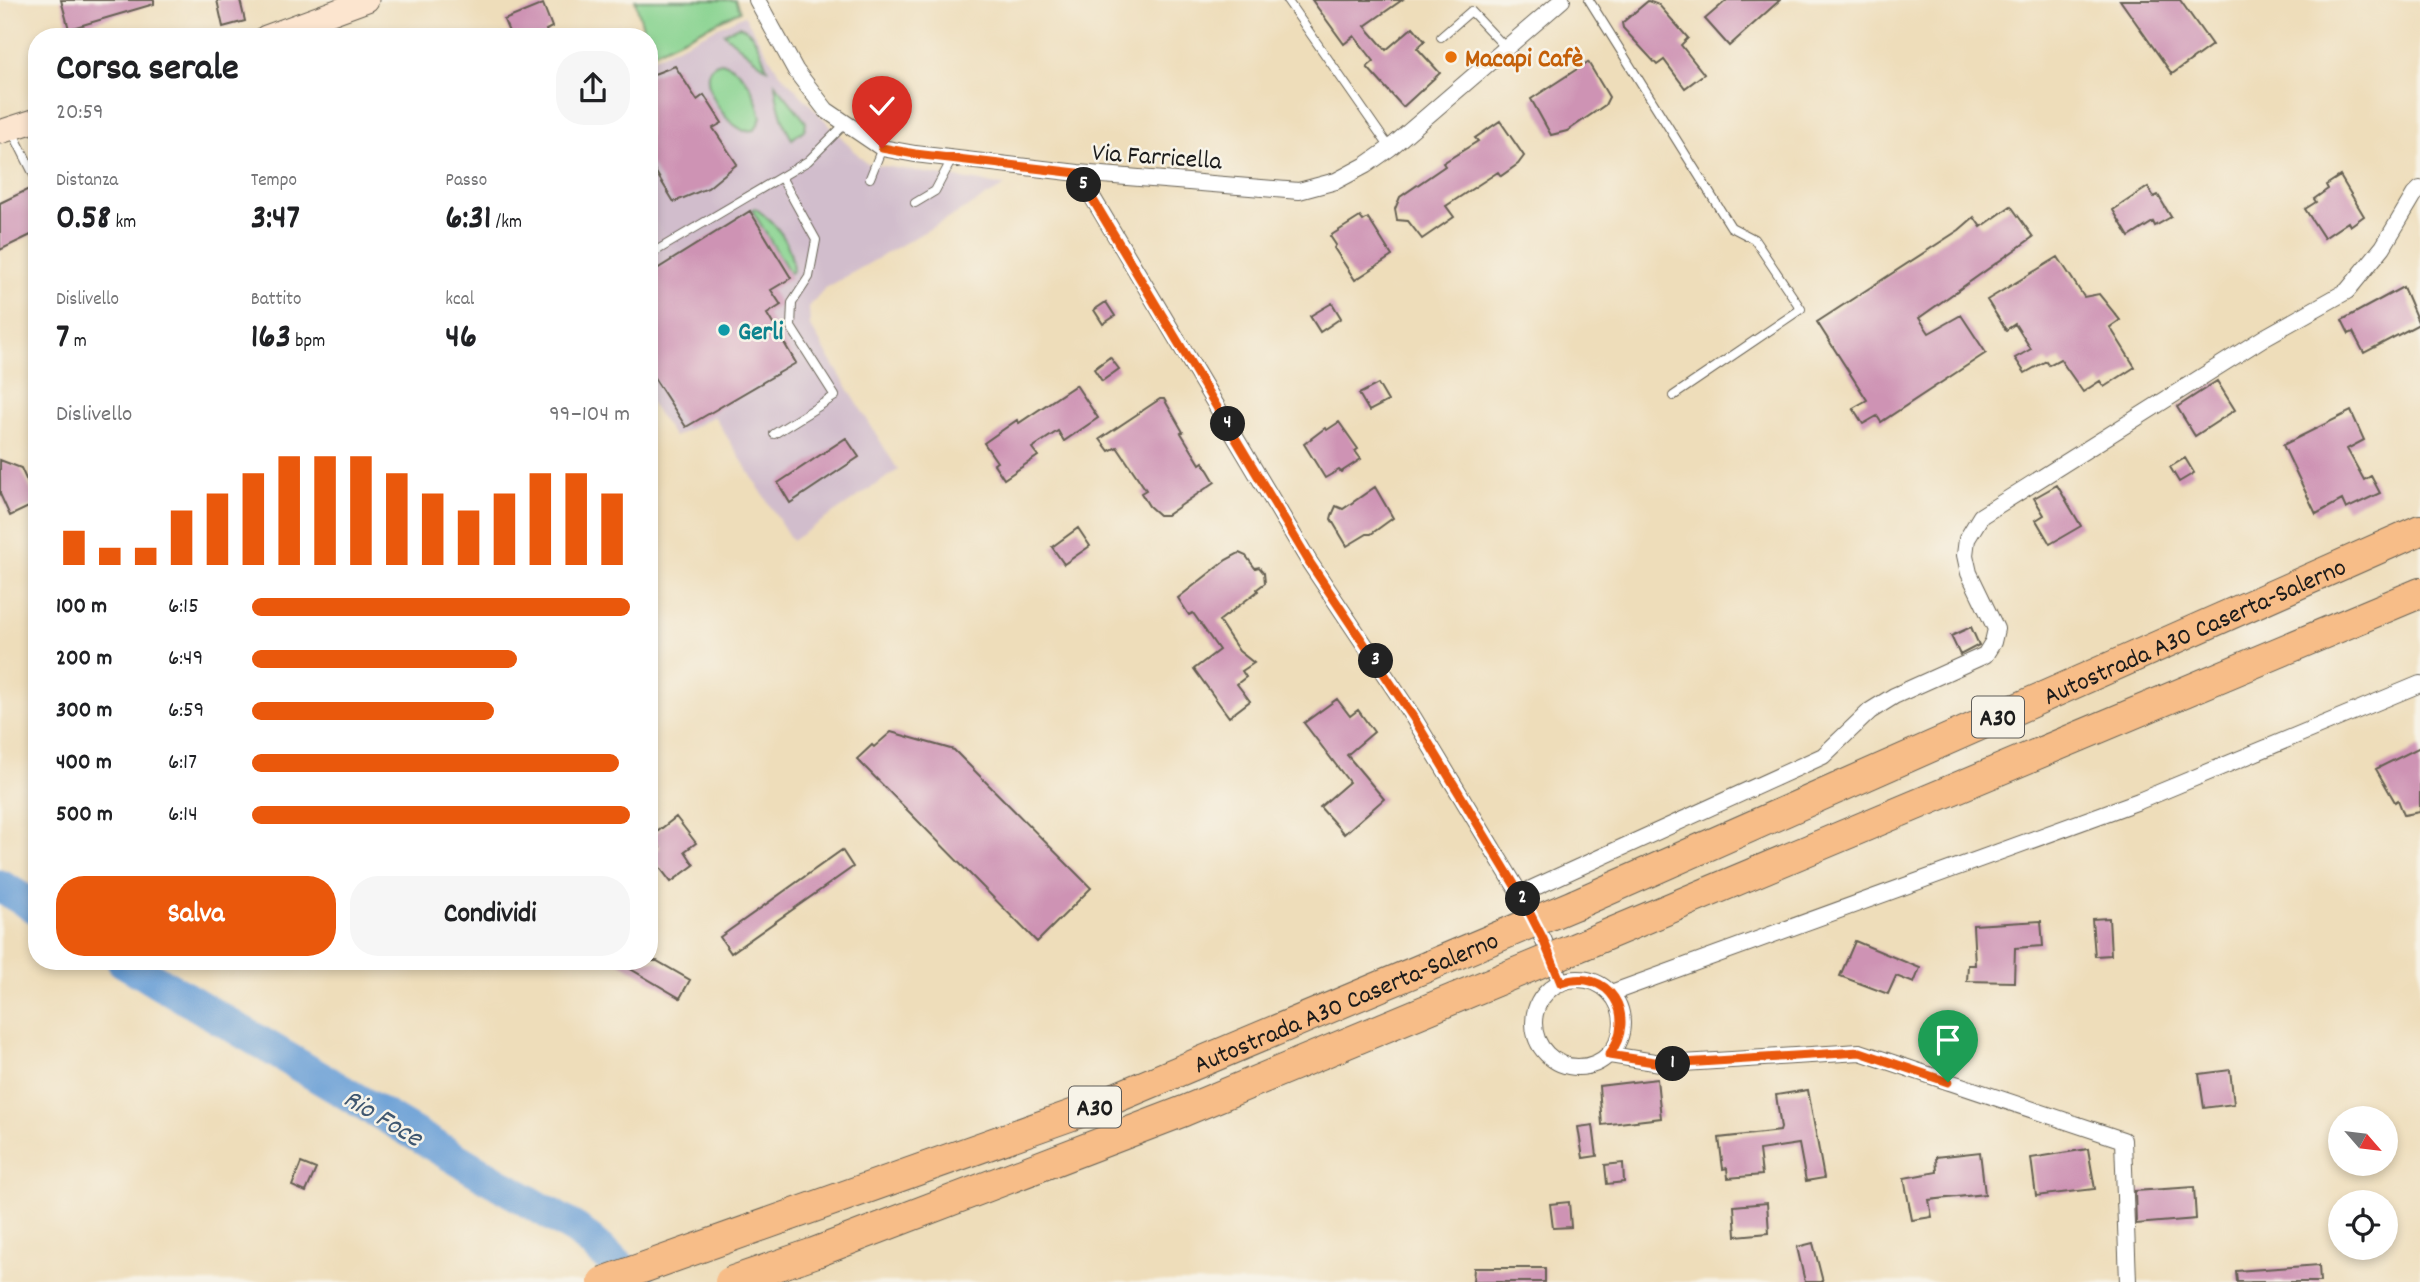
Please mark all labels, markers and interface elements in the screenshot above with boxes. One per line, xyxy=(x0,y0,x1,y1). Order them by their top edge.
place label: Macapi Cafè xyxy=(1465,42,1583,79)
text: Corsa serale xyxy=(56,43,239,98)
marker: Macapi Cafè xyxy=(1443,49,1459,65)
button: share xyxy=(556,51,630,125)
pin xyxy=(852,76,912,148)
icon: check xyxy=(863,87,901,125)
text: 20:59 xyxy=(56,97,104,130)
street label: Via Farricella xyxy=(1091,136,1224,182)
text: Distanza xyxy=(56,168,118,195)
text: Tempo xyxy=(251,168,297,195)
text: Passo xyxy=(445,168,487,195)
pin: 5 xyxy=(1066,168,1102,202)
text: 5 xyxy=(1079,171,1088,198)
text: 0.58 xyxy=(56,195,111,245)
text: 3:47 xyxy=(251,195,300,245)
text: 6:31 xyxy=(445,195,492,245)
text: km xyxy=(111,210,136,237)
text: /km xyxy=(492,210,522,237)
text: Dislivello xyxy=(56,287,119,314)
text: Battito xyxy=(251,287,302,314)
text: kcal xyxy=(445,287,474,314)
text: 7 xyxy=(56,314,69,364)
text: 163 xyxy=(251,314,291,364)
text: 46 xyxy=(445,314,477,364)
place label: Gerli xyxy=(738,315,783,352)
marker: Gerli xyxy=(716,322,732,338)
text: m xyxy=(69,329,87,356)
text: bpm xyxy=(291,329,325,356)
text: Dislivello xyxy=(56,399,132,432)
text: 99–104 m xyxy=(549,399,630,432)
pin: 4 xyxy=(1210,406,1246,442)
text: 4 xyxy=(1224,410,1231,437)
street label: Autostrada A30 Caserta-Salerno xyxy=(2038,550,2353,717)
text: 100 m xyxy=(56,591,107,624)
text: 6:15 xyxy=(168,591,199,624)
text: 200 m xyxy=(56,643,112,676)
text: 6:49 xyxy=(168,643,203,676)
pin: 3 xyxy=(1358,644,1394,678)
text: 3 xyxy=(1371,647,1380,674)
text: 300 m xyxy=(56,695,112,728)
text: 6:59 xyxy=(168,695,204,728)
road number: A30 xyxy=(1972,696,2024,738)
text: 400 m xyxy=(56,747,112,780)
text: 6:17 xyxy=(168,747,197,780)
text: 500 m xyxy=(56,799,113,832)
text: 6:14 xyxy=(168,799,198,832)
button: Salva xyxy=(56,876,336,956)
button: Condividi xyxy=(350,876,630,956)
pin: 2 xyxy=(1506,881,1540,916)
text: 2 xyxy=(1518,885,1527,912)
street label: Autostrada A30 Caserta-Salerno xyxy=(1188,924,1505,1085)
pin xyxy=(1918,1010,1978,1082)
icon: arrive xyxy=(1929,1021,1967,1059)
pin: 1 xyxy=(1656,1046,1690,1082)
text: 1 xyxy=(1670,1050,1675,1077)
water label: Rio Foce xyxy=(334,1081,430,1160)
road number: A30 xyxy=(1069,1086,1121,1128)
north arrow xyxy=(2328,1106,2398,1176)
map controls xyxy=(2328,1106,2398,1260)
button: locate xyxy=(2328,1190,2398,1260)

